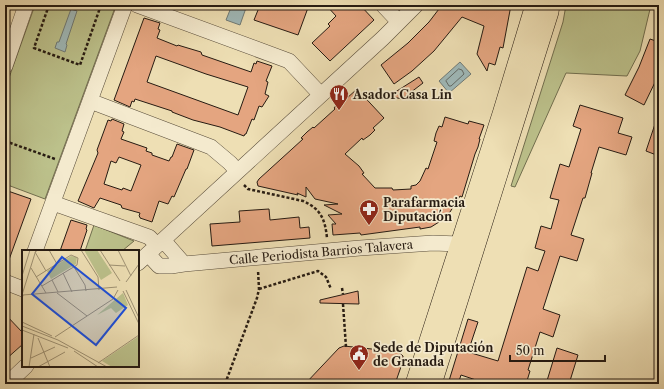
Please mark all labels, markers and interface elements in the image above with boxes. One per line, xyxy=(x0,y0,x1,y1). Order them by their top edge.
restaurant icon: Asador Casa Lin xyxy=(328,83,350,111)
place label: Asador Casa Lin xyxy=(352,87,453,102)
place label: Parafarmacia Diputación xyxy=(383,195,466,224)
pharmacy icon: Parafarmacia Diputación xyxy=(358,198,380,226)
street label: Calle Periodista Barrios Talavera xyxy=(228,236,414,268)
inset map xyxy=(22,250,139,367)
scale bar xyxy=(510,337,605,363)
place label: Sede de Diputación de Granada xyxy=(373,340,494,369)
public building icon: Sede de Diputación de Granada xyxy=(348,343,370,371)
text: 50 m xyxy=(516,343,545,358)

